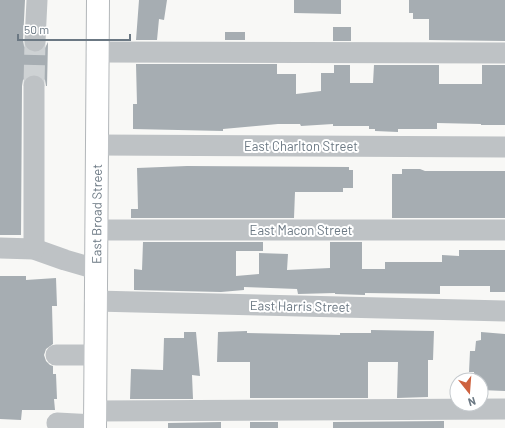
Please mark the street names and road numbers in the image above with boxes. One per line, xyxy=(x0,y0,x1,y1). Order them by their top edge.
street label: East Charlton Street xyxy=(244,138,358,154)
street label: East Broad Street xyxy=(88,164,105,264)
street label: East Macon Street xyxy=(250,222,352,238)
street label: East Harris Street xyxy=(250,297,350,315)

